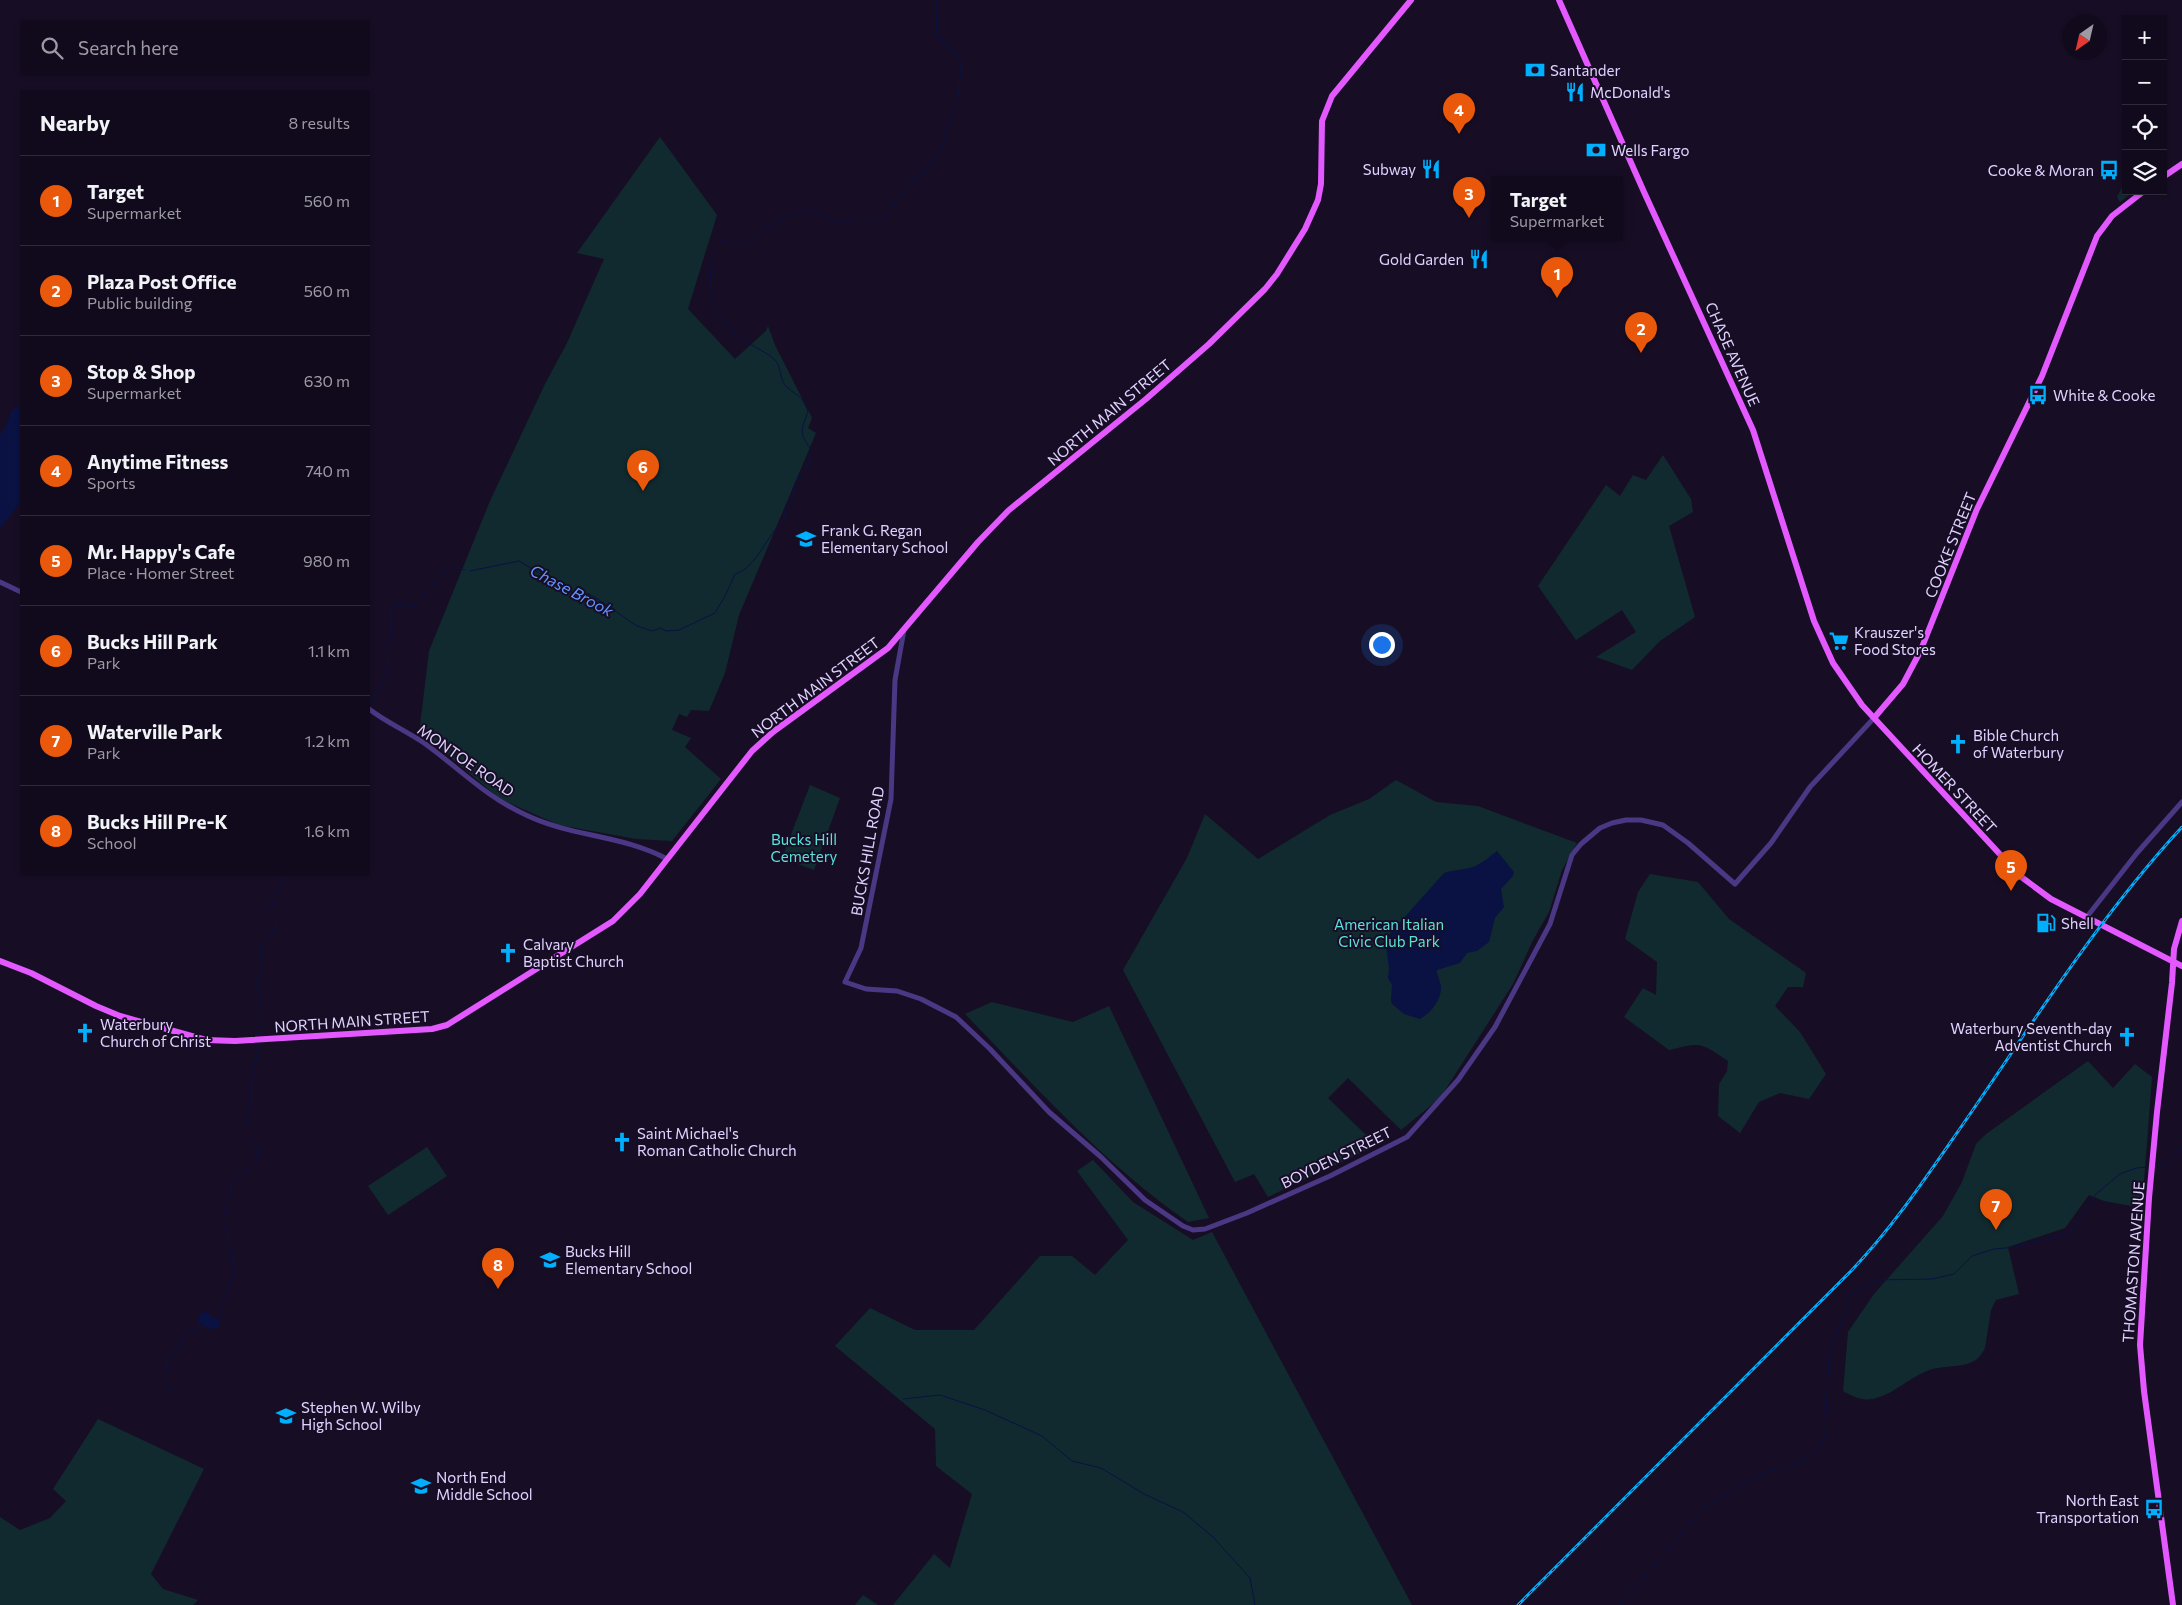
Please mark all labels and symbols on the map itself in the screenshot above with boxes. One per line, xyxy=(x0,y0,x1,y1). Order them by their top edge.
north arrow xyxy=(2062,15,2107,60)
bank icon: Santander xyxy=(1524,59,1546,81)
place label: Santander xyxy=(1550,61,1620,79)
restaurant icon: McDonald's xyxy=(1564,81,1586,103)
place label: McDonald's xyxy=(1590,83,1671,101)
pin: 4 xyxy=(1443,93,1475,134)
bank icon: Wells Fargo xyxy=(1585,139,1607,161)
place label: Wells Fargo xyxy=(1611,141,1690,159)
restaurant icon: Subway xyxy=(1420,158,1442,180)
bus stop icon: Cooke & Moran xyxy=(2098,159,2120,181)
place label: Subway xyxy=(1363,160,1416,178)
place label: Cooke & Moran xyxy=(1988,161,2094,179)
pin: 3 xyxy=(1453,177,1485,218)
restaurant icon: Gold Garden xyxy=(1468,248,1490,270)
place label: Gold Garden xyxy=(1379,250,1464,268)
pin: 1 xyxy=(1541,257,1573,298)
street label: CHASE AVENUE xyxy=(1702,299,1764,409)
pin: 2 xyxy=(1625,312,1657,353)
street label: NORTH MAIN STREET xyxy=(1044,355,1175,469)
bus stop icon: White & Cooke xyxy=(2027,384,2049,406)
place label: White & Cooke xyxy=(2053,386,2155,404)
pin: 6 xyxy=(627,450,659,491)
street label: COOKE STREET xyxy=(1921,489,1980,600)
place label: Frank G. Regan Elementary School xyxy=(821,521,948,556)
school or university icon: Frank G. Regan Elementary School xyxy=(795,528,817,550)
water label: Chase Brook xyxy=(527,560,617,620)
place label: Krauszer's Food Stores xyxy=(1854,623,1936,658)
supermarket icon: Krauszer's Food Stores xyxy=(1828,630,1850,652)
your location xyxy=(1369,632,1395,658)
street label: NORTH MAIN STREET xyxy=(747,633,883,741)
street label: MONTOE ROAD xyxy=(414,720,518,800)
place label: Bible Church of Waterbury xyxy=(1973,726,2064,761)
church icon: Bible Church of Waterbury xyxy=(1947,733,1969,755)
street label: HOMER STREET xyxy=(1909,740,2001,837)
street label: BUCKS HILL ROAD xyxy=(847,785,887,917)
park label: Bucks Hill Cemetery xyxy=(771,830,838,865)
pin: 5 xyxy=(1995,850,2027,891)
fuel station icon: Shell xyxy=(2035,912,2057,934)
place label: Shell xyxy=(2061,914,2094,932)
park label: American Italian Civic Club Park xyxy=(1334,915,1444,950)
place label: Calvary Baptist Church xyxy=(523,935,624,970)
church icon: Calvary Baptist Church xyxy=(497,942,519,964)
street label: NORTH MAIN STREET xyxy=(274,1007,431,1035)
place label: Waterbury Church of Christ xyxy=(100,1015,211,1050)
place label: Waterbury Seventh-day Adventist Church xyxy=(1950,1019,2112,1054)
church icon: Waterbury Church of Christ xyxy=(74,1022,96,1044)
church icon: Waterbury Seventh-day Adventist Church xyxy=(2116,1026,2138,1048)
street label: BOYDEN STREET xyxy=(1278,1122,1395,1192)
place label: Saint Michael's Roman Catholic Church xyxy=(637,1124,797,1159)
church icon: Saint Michael's Roman Catholic Church xyxy=(611,1131,633,1153)
street label: THOMASTON AVENUE xyxy=(2118,1181,2148,1343)
pin: 7 xyxy=(1980,1189,2012,1230)
place label: Bucks Hill Elementary School xyxy=(565,1242,692,1277)
pin: 8 xyxy=(482,1248,514,1289)
school or university icon: Bucks Hill Elementary School xyxy=(539,1249,561,1271)
place label: Stephen W. Wilby High School xyxy=(301,1398,421,1433)
school or university icon: Stephen W. Wilby High School xyxy=(275,1405,297,1427)
place label: North End Middle School xyxy=(436,1468,533,1503)
school or university icon: North End Middle School xyxy=(410,1475,432,1497)
place label: North East Transportation xyxy=(2036,1491,2139,1526)
bus stop icon: North East Transportation xyxy=(2143,1498,2165,1520)

